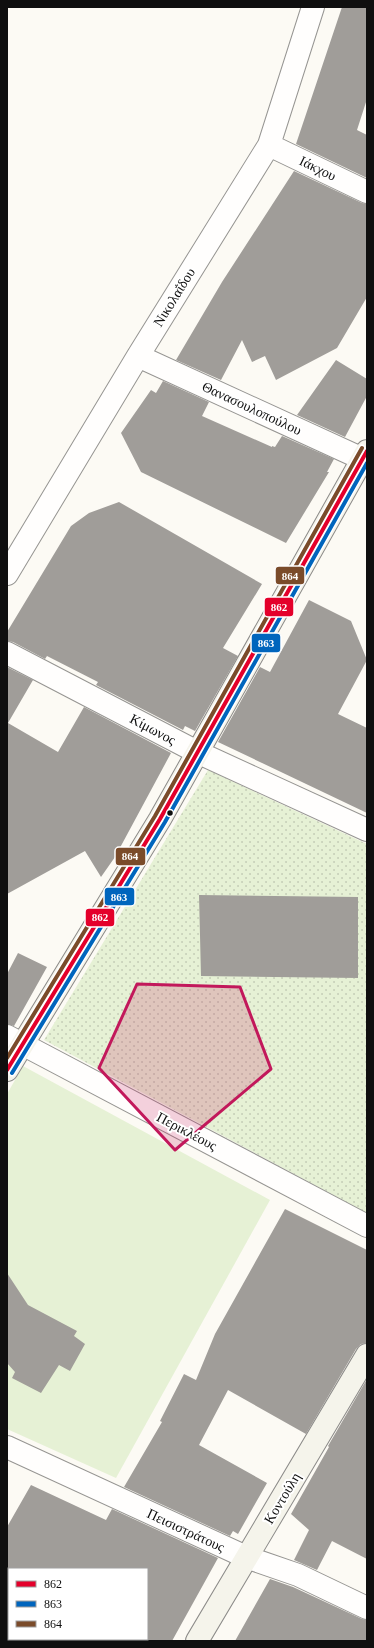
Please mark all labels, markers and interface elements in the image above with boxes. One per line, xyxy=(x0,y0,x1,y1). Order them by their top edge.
street label: Ιάκχου xyxy=(297,153,339,184)
street label: Νικολαΐδου xyxy=(151,265,198,329)
street label: Θανασουλοπούλου xyxy=(200,379,304,438)
line badge: 864 xyxy=(275,566,305,585)
text: 864 xyxy=(282,570,299,582)
line badge: 862 xyxy=(264,597,294,617)
text: 862 xyxy=(271,601,288,613)
line badge: 863 xyxy=(251,633,281,653)
text: 863 xyxy=(258,637,275,649)
street label: Κίμωνος xyxy=(127,711,179,748)
unlabelled marker xyxy=(165,808,175,818)
line badge: 864 xyxy=(115,847,146,866)
text: 864 xyxy=(122,850,139,862)
line badge: 863 xyxy=(104,887,135,906)
text: 863 xyxy=(111,891,128,903)
line badge: 862 xyxy=(85,908,115,927)
text: 862 xyxy=(92,911,109,923)
street label: Περικλέους xyxy=(154,1109,220,1154)
street label: Κοντούλη xyxy=(261,1470,304,1527)
street label: Πεισιστράτους xyxy=(145,1506,227,1555)
legend xyxy=(8,1568,148,1640)
text: 862 xyxy=(44,1577,62,1591)
text: 863 xyxy=(44,1597,62,1611)
text: 864 xyxy=(44,1617,62,1631)

